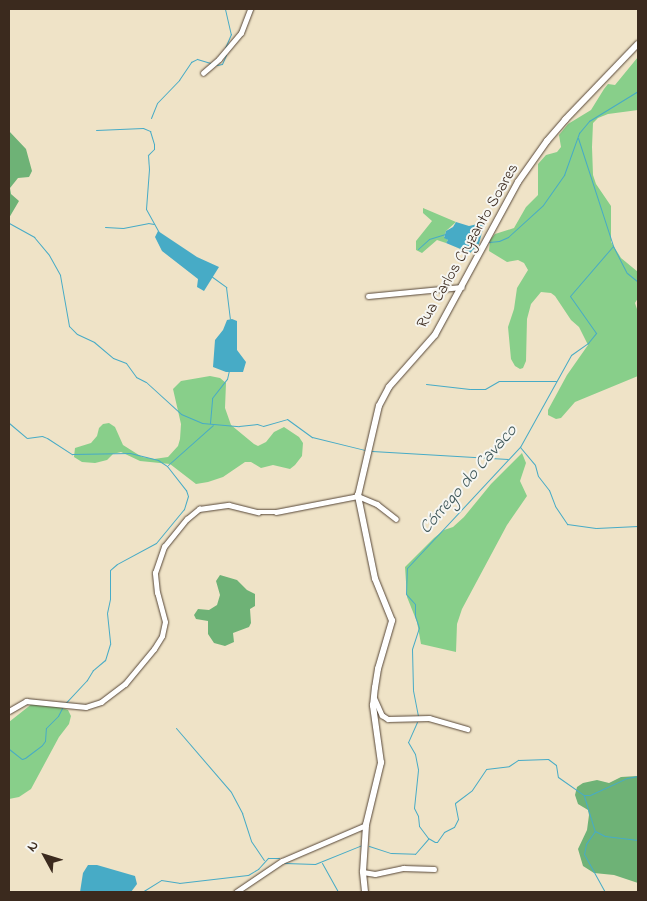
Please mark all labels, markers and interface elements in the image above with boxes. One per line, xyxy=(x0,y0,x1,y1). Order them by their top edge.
street label: Rua Carlos Cryzanto Soares xyxy=(413,160,523,332)
water label: Córrego do Cavaco xyxy=(416,421,522,539)
north arrow xyxy=(20,831,70,881)
text: N xyxy=(22,836,44,857)

